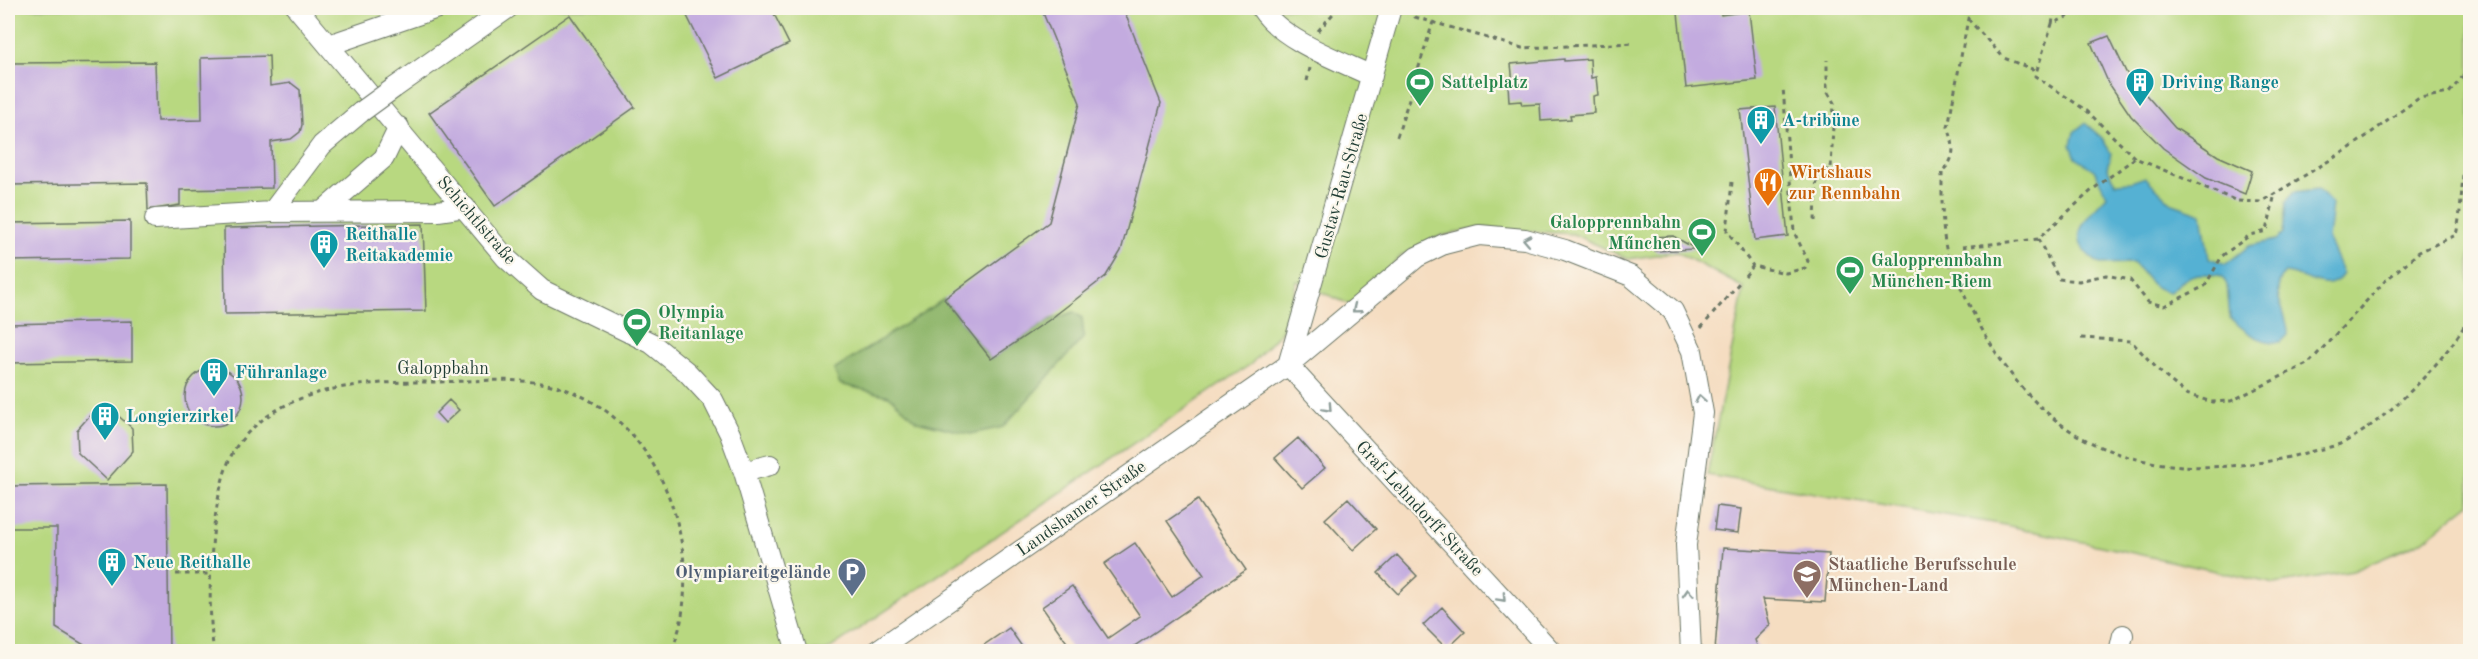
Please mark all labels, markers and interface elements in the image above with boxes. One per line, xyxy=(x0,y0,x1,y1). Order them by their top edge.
sports icon: Sattelplatz xyxy=(1404,66,1436,108)
building icon: Driving Range xyxy=(2124,66,2156,108)
place label: Sattelplatz xyxy=(1441,74,1528,92)
place label: Driving Range xyxy=(2161,74,2279,92)
building icon: A-tribüne xyxy=(1745,104,1777,146)
street label: Gustav-Rau-Straße xyxy=(1313,111,1371,261)
place label: A-tribüne xyxy=(1782,112,1860,130)
place label: Wirtshaus zur Rennbahn xyxy=(1789,164,1900,203)
restaurant icon: Wirtshaus zur Rennbahn xyxy=(1752,166,1784,208)
street label: Schichtlstraße xyxy=(433,173,519,268)
place label: Galopprennbahn Műnchen xyxy=(1550,214,1681,253)
sports icon: Galopprennbahn Műnchen xyxy=(1686,216,1718,258)
place label: Reithalle Reitakademie xyxy=(345,226,453,265)
building icon: Reithalle Reitakademie xyxy=(308,228,340,270)
one-way arrow xyxy=(1522,234,1532,247)
place label: Galopprennbahn München-Riem xyxy=(1871,252,2002,291)
sports icon: Galopprennbahn München-Riem xyxy=(1834,254,1866,296)
one-way arrow xyxy=(1352,302,1363,313)
place label: Olympia Reitanlage xyxy=(658,304,744,343)
sports icon: Olympia Reitanlage xyxy=(621,306,653,348)
building icon: Führanlage xyxy=(198,356,230,398)
street label: Galoppbahn xyxy=(397,360,489,378)
place label: Führanlage xyxy=(235,364,327,382)
one-way arrow xyxy=(1695,395,1707,404)
building icon: Longierzirkel xyxy=(89,400,121,442)
one-way arrow xyxy=(1320,401,1331,412)
place label: Longierzirkel xyxy=(126,408,235,426)
street label: Graf-Lehndorff-Straße xyxy=(1352,438,1486,580)
street label: Landshamer Straße xyxy=(1014,458,1149,560)
building icon: Neue Reithalle xyxy=(96,546,128,588)
place label: Neue Reithalle xyxy=(133,554,251,572)
parking icon: Olympiareitgelände xyxy=(836,556,868,598)
place label: Staatliche Berufsschule München-Land xyxy=(1828,556,2017,595)
school or university icon: Staatliche Berufsschule München-Land xyxy=(1791,558,1823,600)
place label: Olympiareitgelände xyxy=(675,564,831,582)
one-way arrow xyxy=(1682,589,1695,598)
one-way arrow xyxy=(1495,591,1506,601)

